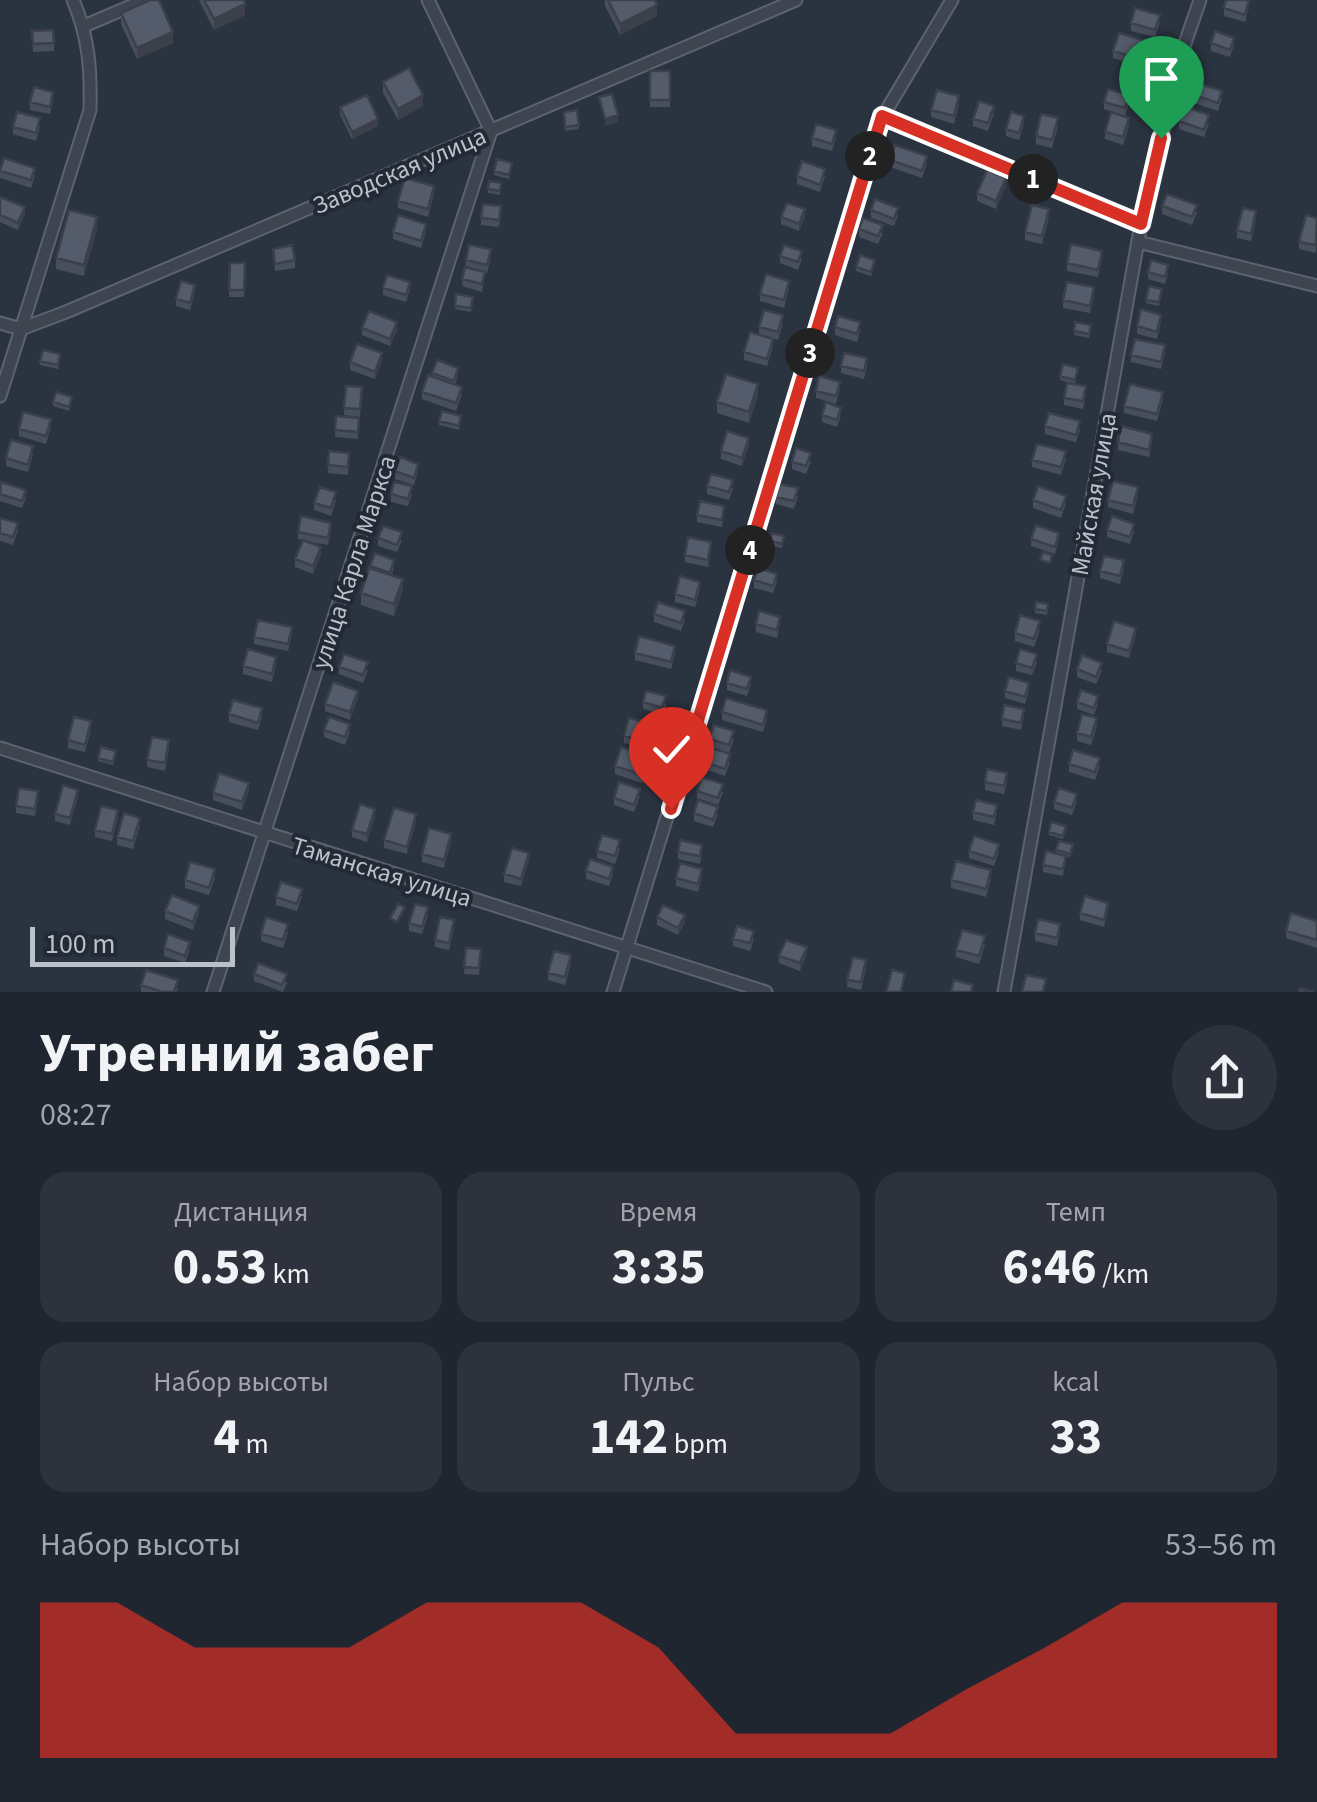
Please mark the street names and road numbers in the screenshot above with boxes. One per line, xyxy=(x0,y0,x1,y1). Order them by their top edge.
street label: Заводская улица xyxy=(307,118,492,224)
street label: Майская улица xyxy=(1062,410,1126,578)
street label: улица Карла Маркса xyxy=(302,451,405,674)
street label: Таманская улица xyxy=(287,828,476,916)

